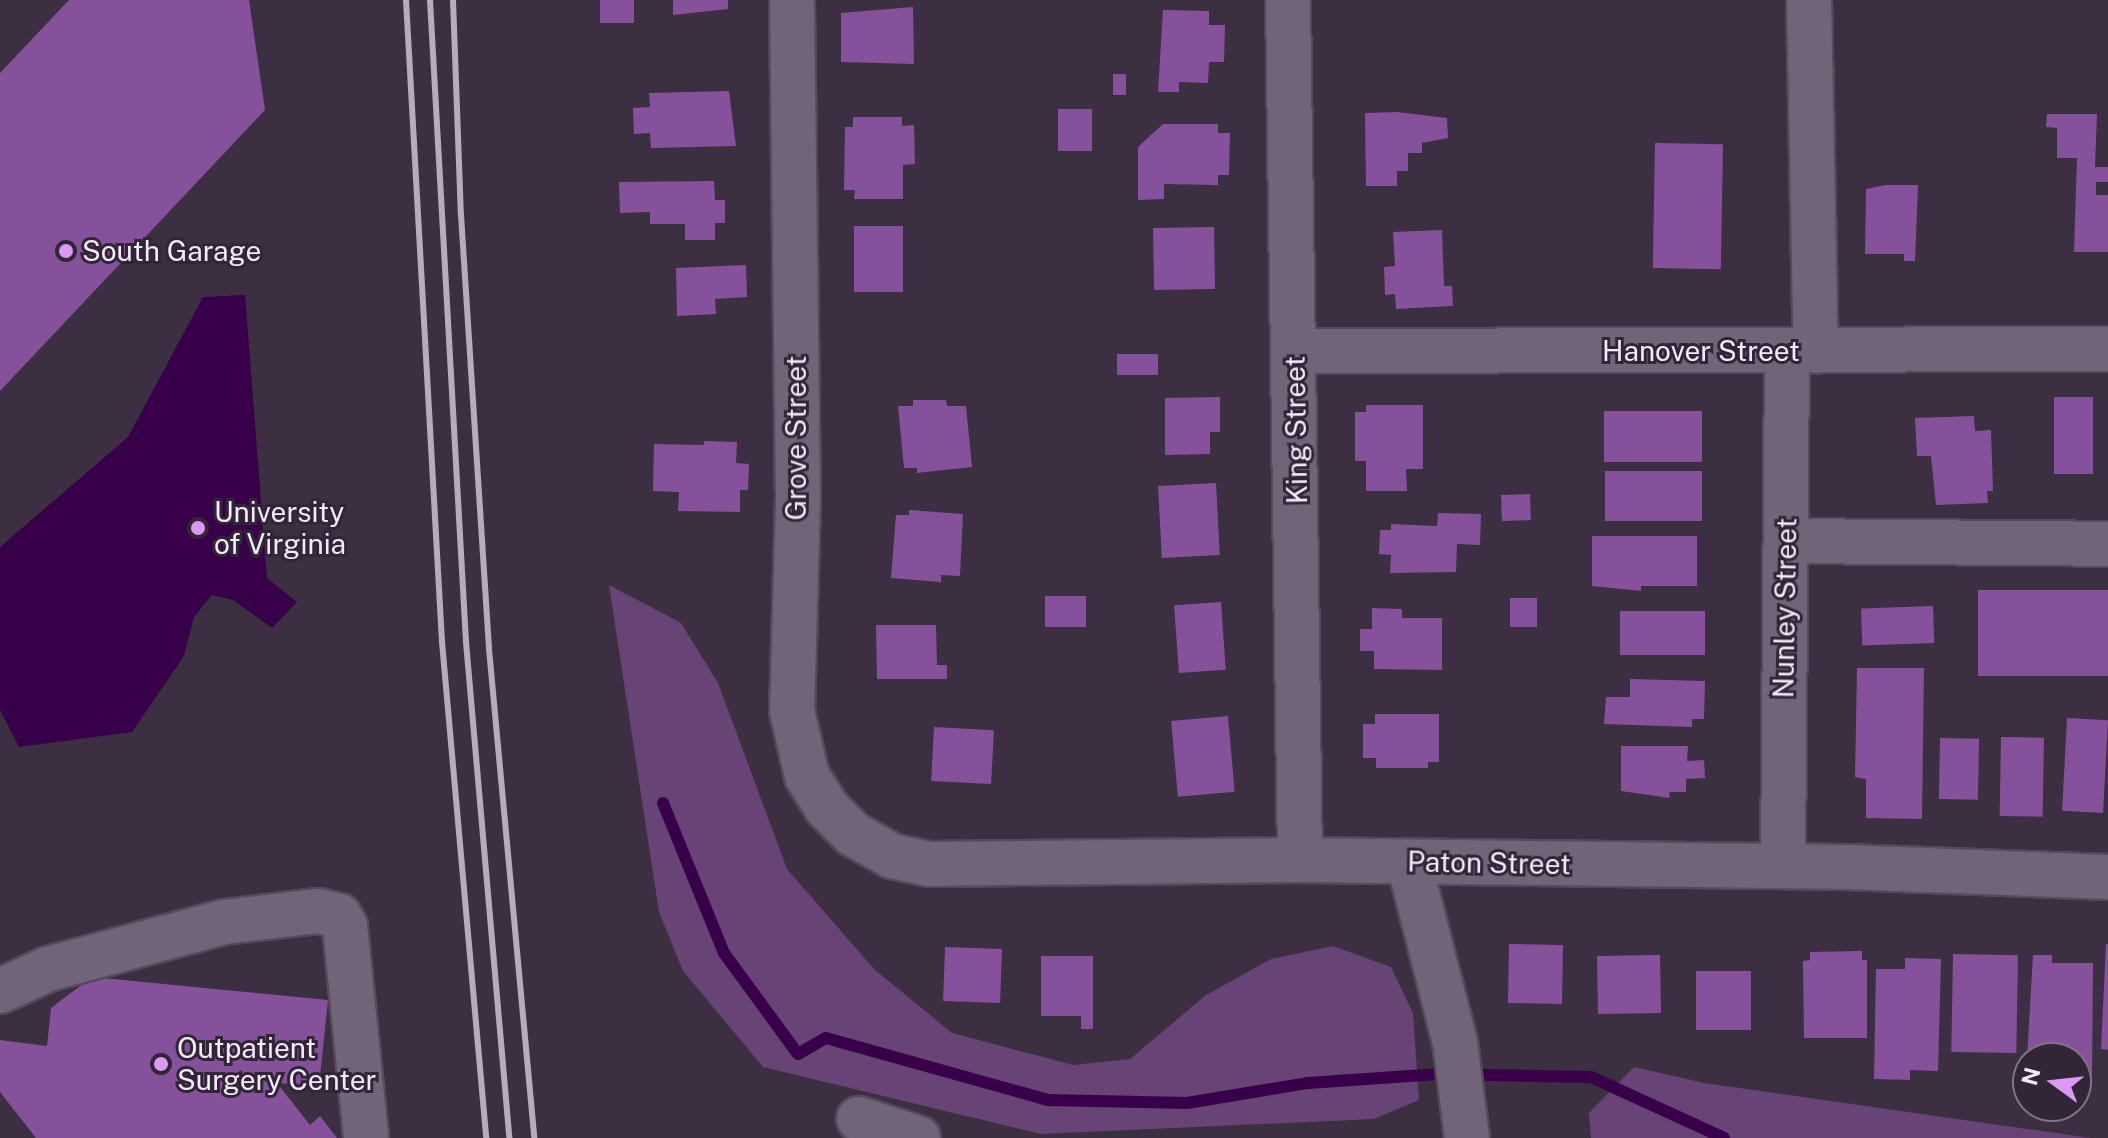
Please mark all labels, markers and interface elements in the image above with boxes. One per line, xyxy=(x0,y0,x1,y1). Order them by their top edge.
place label: South Garage xyxy=(82,234,261,268)
marker: South Garage xyxy=(57,242,75,260)
street label: Hanover Street xyxy=(1602,334,1800,368)
street label: Grove Street xyxy=(779,355,813,521)
street label: King Street xyxy=(1278,356,1314,504)
place label: University of Virginia xyxy=(214,495,347,561)
street label: Nunley Street xyxy=(1767,517,1803,699)
marker: University of Virginia xyxy=(189,519,207,537)
street label: Paton Street xyxy=(1407,845,1571,881)
place label: Outpatient Surgery Center xyxy=(177,1031,377,1097)
north arrow xyxy=(2012,1042,2092,1122)
marker: Outpatient Surgery Center xyxy=(152,1055,170,1073)
text: N xyxy=(2016,1065,2046,1088)

